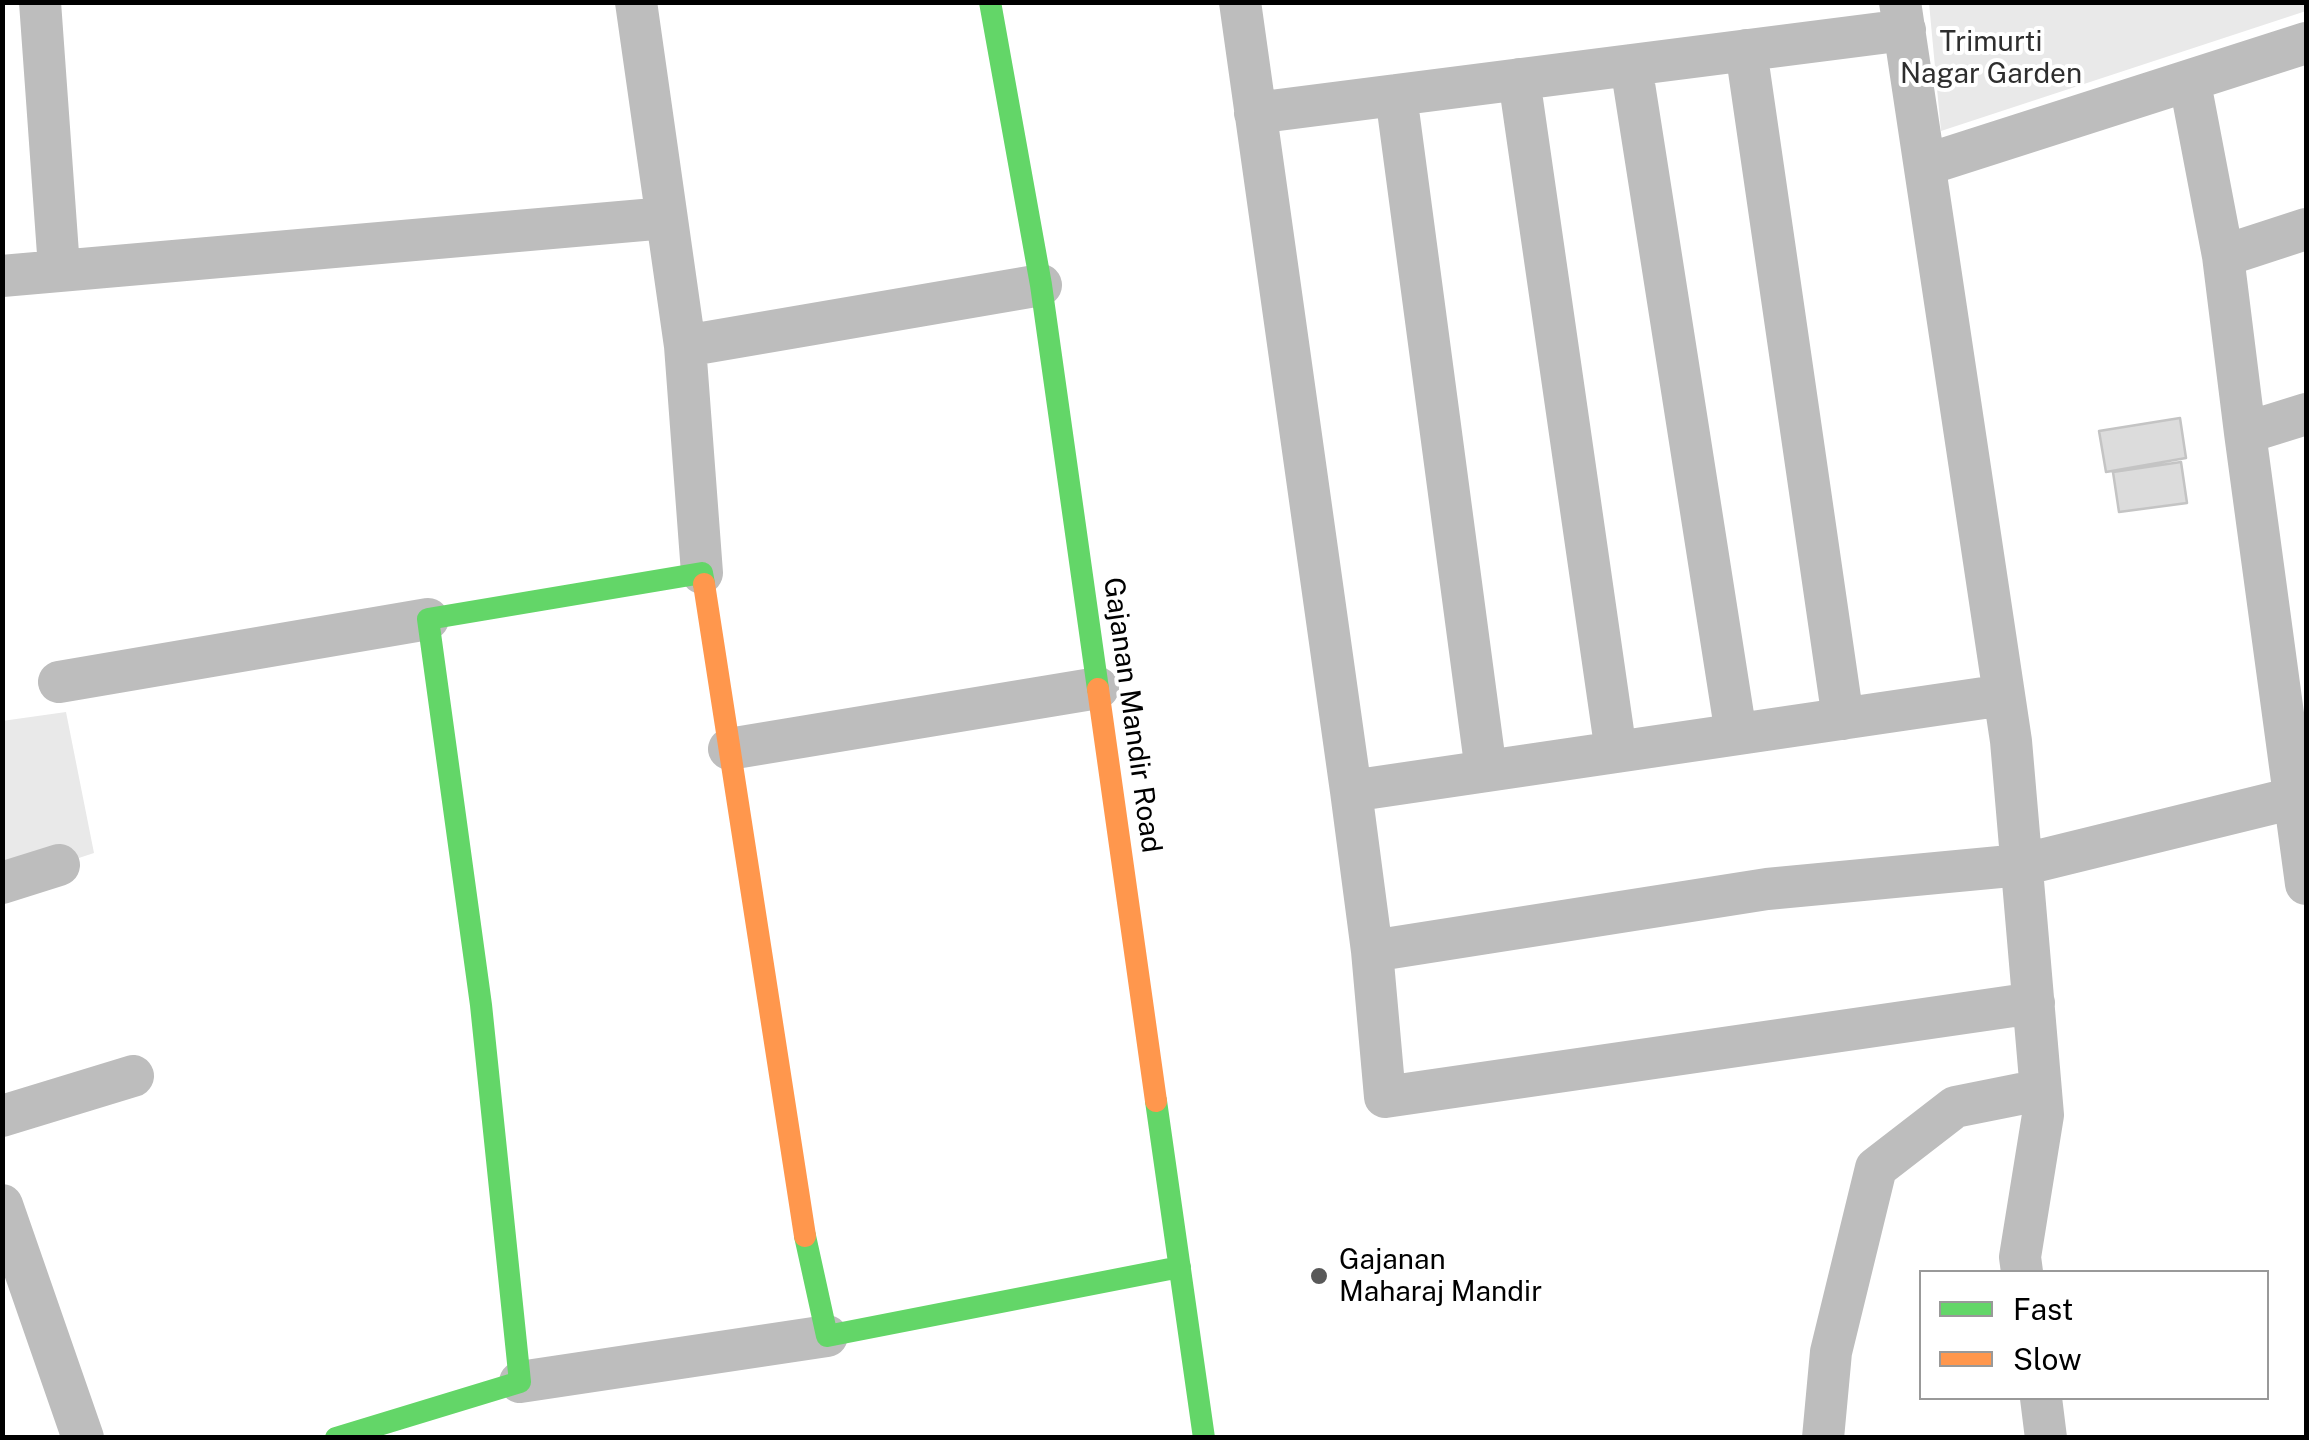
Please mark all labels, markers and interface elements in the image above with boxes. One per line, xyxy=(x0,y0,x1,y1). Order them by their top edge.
park label: Trimurti Nagar Garden xyxy=(1900,25,2082,91)
street label: Gajanan Mandir Road xyxy=(1096,575,1168,855)
place label: Gajanan Maharaj Mandir xyxy=(1339,1243,1542,1309)
marker: Gajanan Maharaj Mandir xyxy=(1308,1265,1330,1287)
legend xyxy=(1919,1270,2269,1400)
text: Fast xyxy=(2013,1291,2073,1327)
text: Slow xyxy=(2013,1341,2082,1377)

